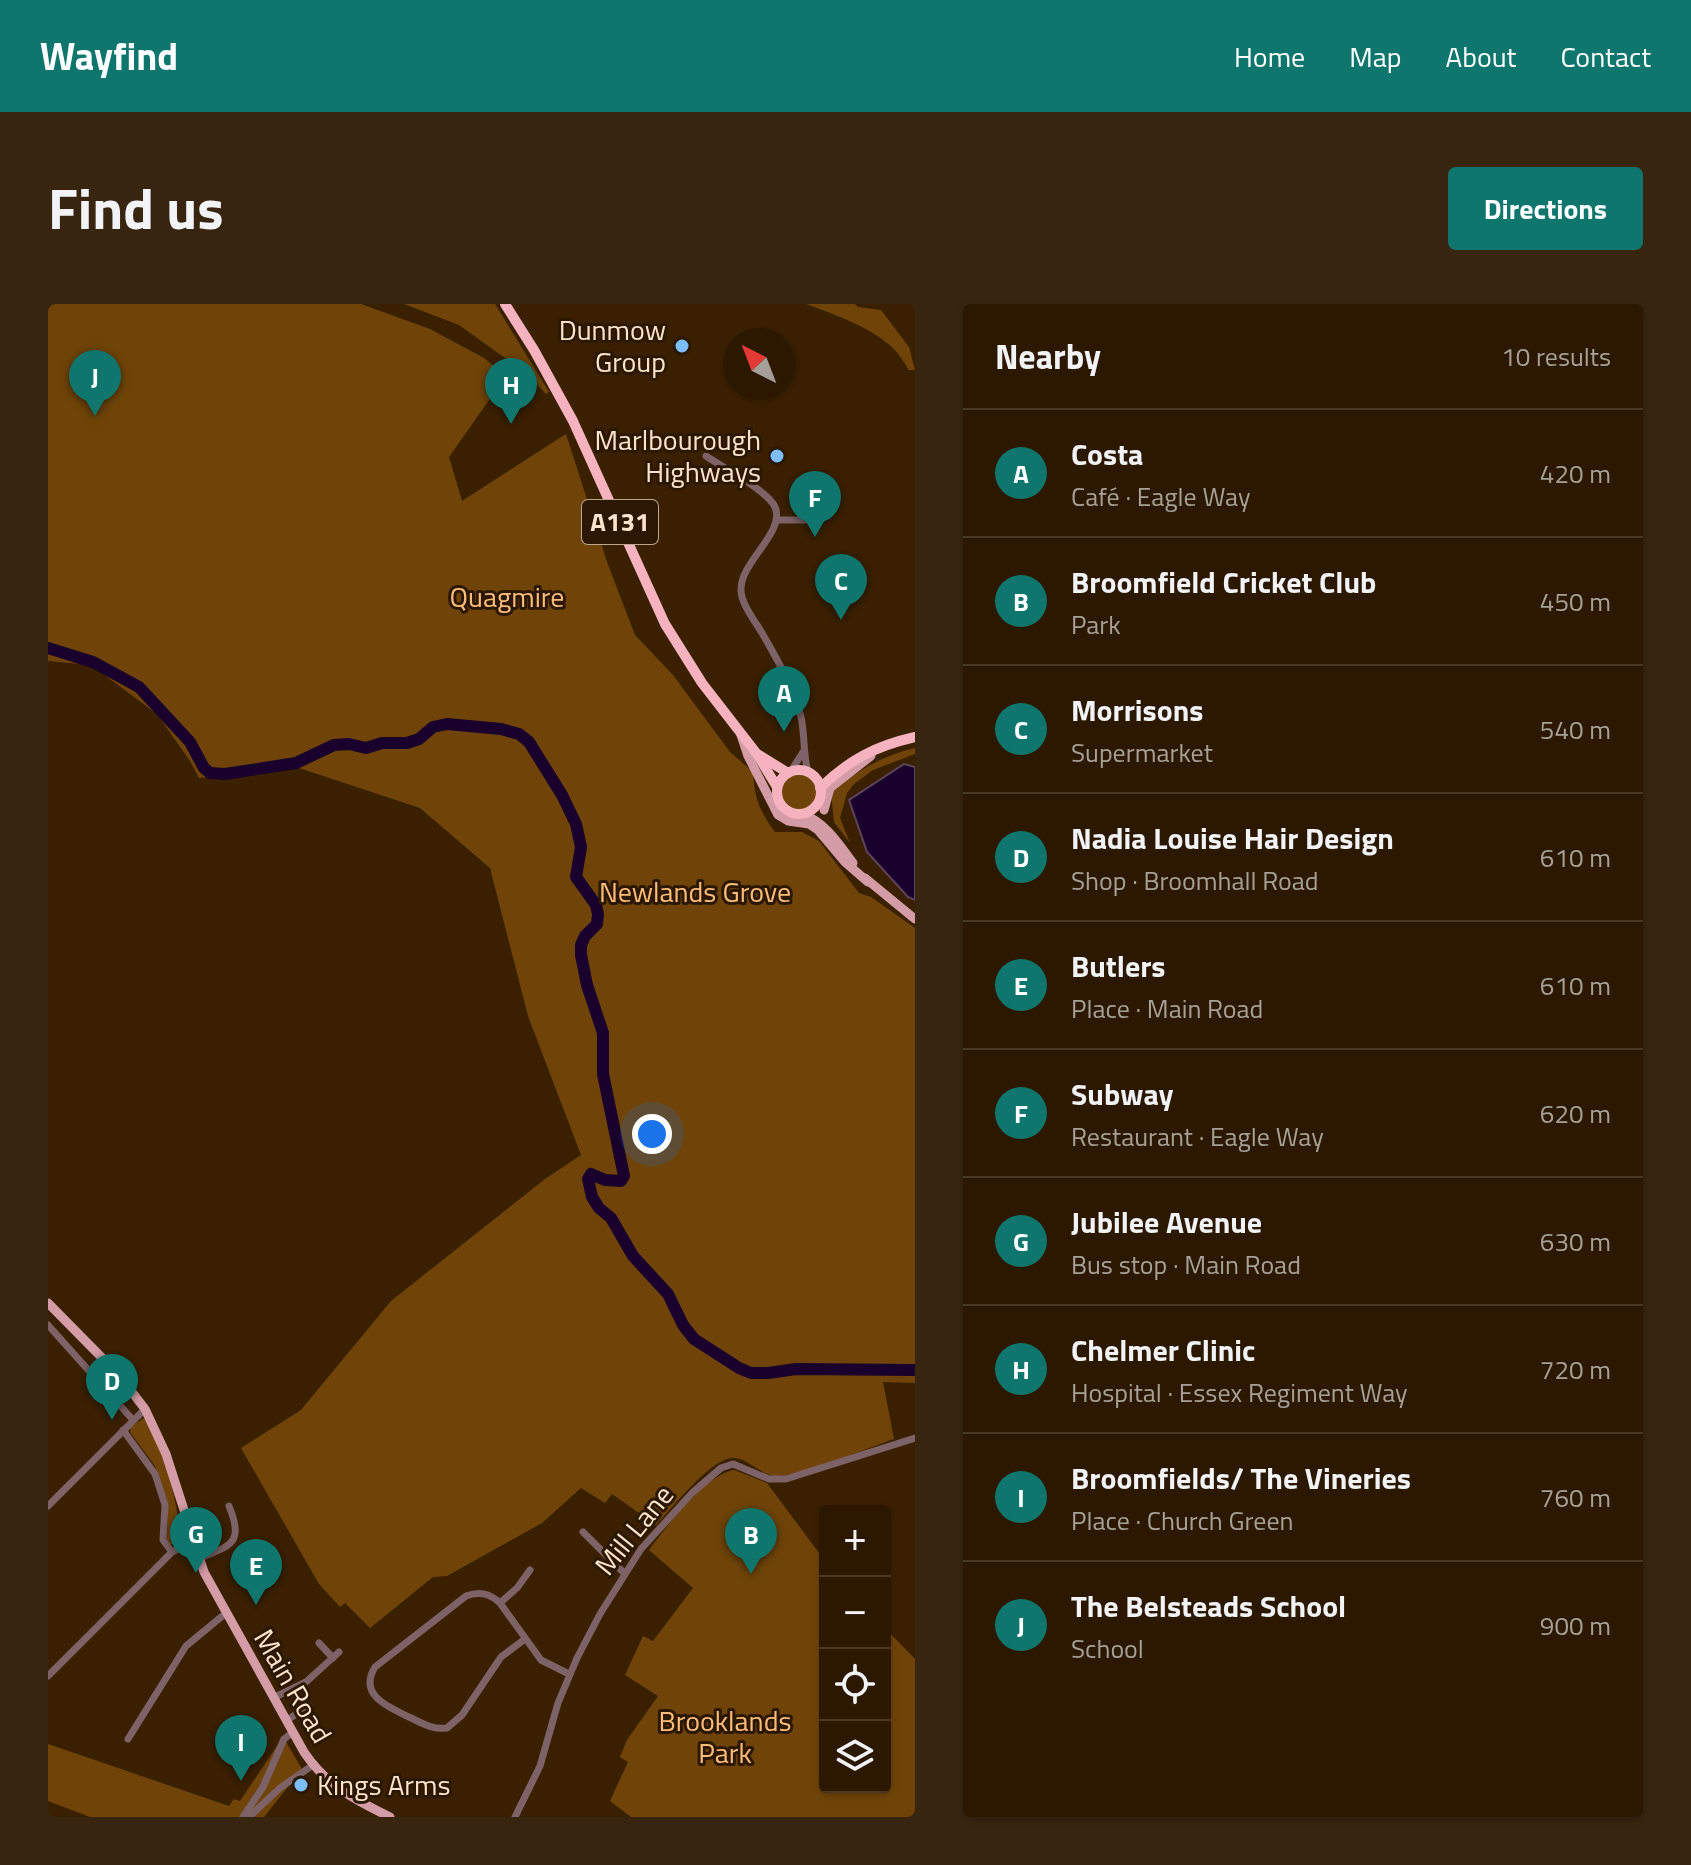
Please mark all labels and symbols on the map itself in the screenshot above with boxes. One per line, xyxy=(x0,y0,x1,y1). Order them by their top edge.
place label: Dunmow Group xyxy=(559,308,666,383)
north arrow xyxy=(723,328,795,400)
marker: Dunmow Group xyxy=(673,337,691,355)
pin: J xyxy=(69,350,121,416)
pin: H xyxy=(485,358,537,424)
place label: Marlbourough Highways xyxy=(594,418,761,493)
marker: Marlbourough Highways xyxy=(768,447,786,465)
pin: F xyxy=(789,471,841,537)
road number: A131 xyxy=(582,500,658,544)
pin: C xyxy=(815,554,867,620)
park label: Quagmire xyxy=(450,575,564,618)
pin: A xyxy=(758,666,810,732)
park label: Newlands Grove xyxy=(599,870,791,913)
your location xyxy=(632,1114,672,1154)
pin: D xyxy=(86,1354,138,1420)
street label: Mill Lane xyxy=(584,1475,683,1584)
pin: G xyxy=(170,1507,222,1573)
pin: B xyxy=(725,1508,777,1574)
pin: E xyxy=(230,1539,282,1605)
street label: Main Road xyxy=(243,1621,343,1751)
park label: Brooklands Park xyxy=(658,1699,792,1774)
pin: I xyxy=(215,1715,267,1781)
place label: Kings Arms xyxy=(317,1763,450,1806)
marker: Kings Arms xyxy=(292,1776,310,1794)

